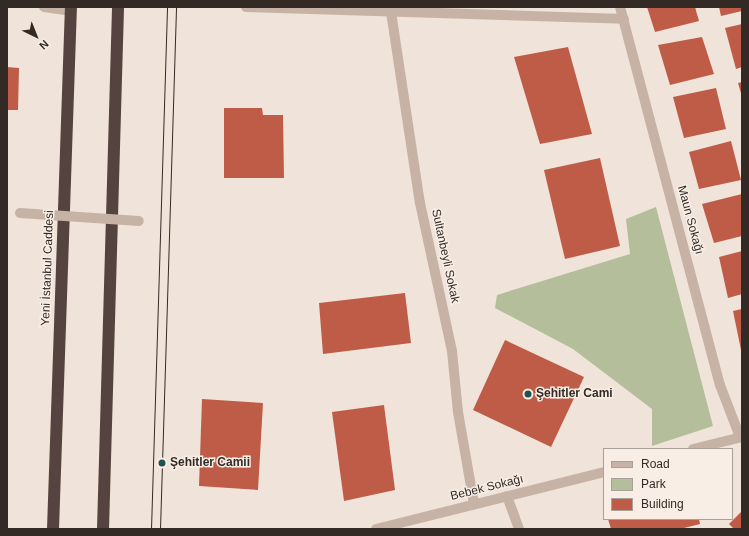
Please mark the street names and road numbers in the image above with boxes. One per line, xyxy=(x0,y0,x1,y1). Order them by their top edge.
street label: Maun Sokağı xyxy=(674,184,706,256)
street label: Sultanbeyli Sokak xyxy=(428,208,462,304)
street label: Yeni İstanbul Caddesi xyxy=(39,210,57,326)
street label: Bebek Sokağı xyxy=(449,472,525,504)

